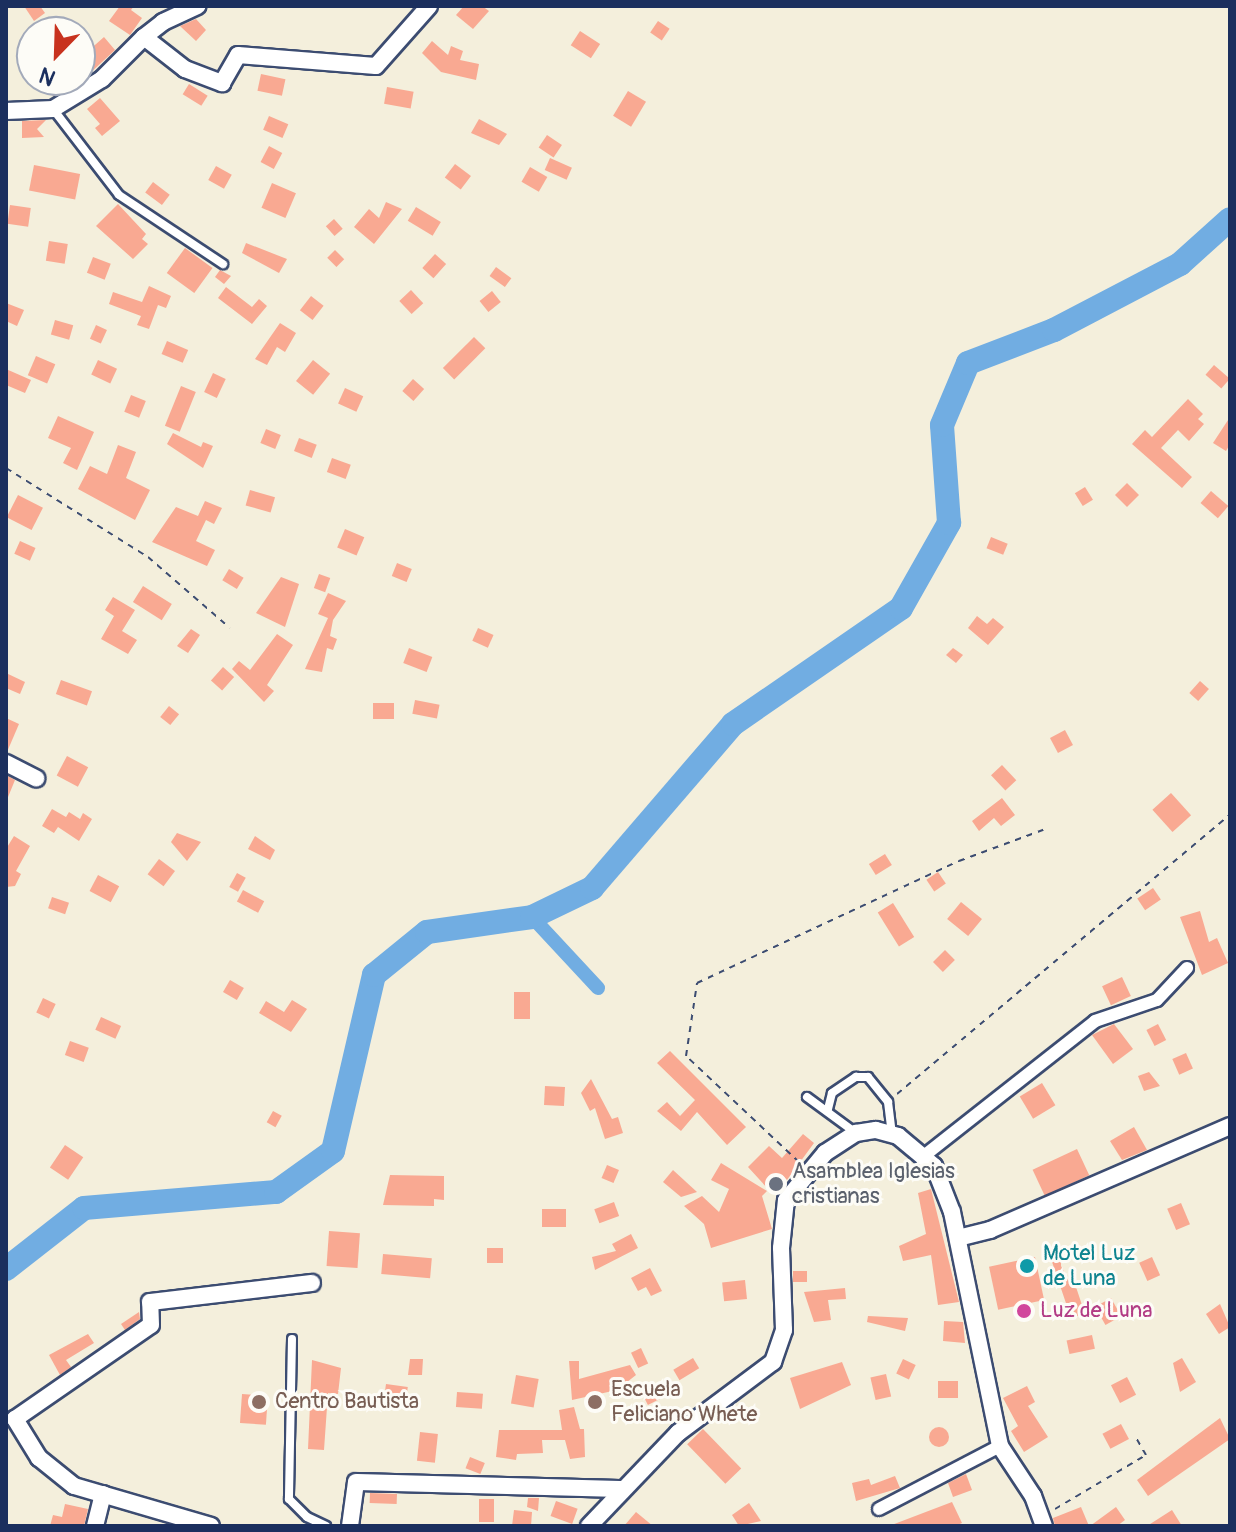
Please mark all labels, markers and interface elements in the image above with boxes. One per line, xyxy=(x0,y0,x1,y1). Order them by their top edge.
north arrow xyxy=(16,16,96,96)
text: N xyxy=(35,60,60,92)
place label: Asamblea Iglesias cristianas xyxy=(792,1158,955,1210)
marker: Asamblea Iglesias cristianas xyxy=(767,1175,785,1193)
place label: Motel Luz de Luna xyxy=(1043,1240,1135,1292)
marker: Motel Luz de Luna xyxy=(1018,1257,1036,1275)
place label: Luz de Luna xyxy=(1040,1298,1152,1324)
marker: Luz de Luna xyxy=(1015,1302,1033,1320)
place label: Escuela Feliciano Whete xyxy=(611,1376,757,1428)
place label: Centro Bautista xyxy=(275,1389,419,1415)
marker: Centro Bautista xyxy=(250,1393,268,1411)
marker: Escuela Feliciano Whete xyxy=(586,1393,604,1411)

